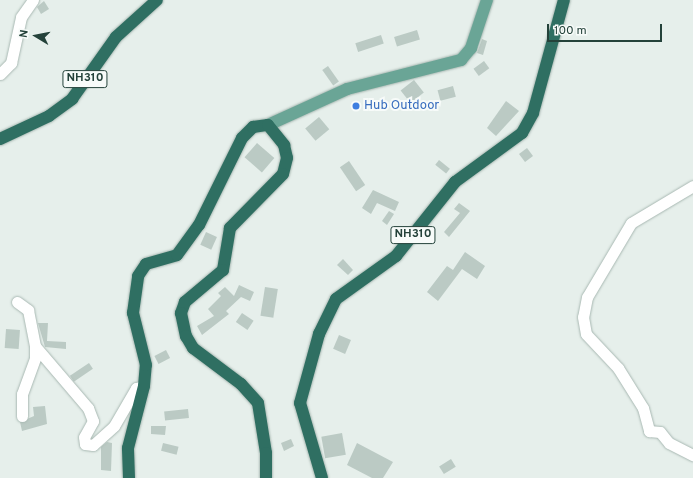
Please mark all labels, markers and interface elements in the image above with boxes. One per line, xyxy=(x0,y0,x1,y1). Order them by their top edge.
north arrow xyxy=(16,16,56,56)
scale bar xyxy=(549,16,664,42)
text: 100 m xyxy=(554,23,587,39)
text: N xyxy=(17,29,32,39)
road number: NH310 xyxy=(62,69,108,89)
place label: Hub Outdoor xyxy=(364,98,439,114)
marker: Hub Outdoor xyxy=(351,101,361,111)
road number: NH310 xyxy=(390,225,436,245)

